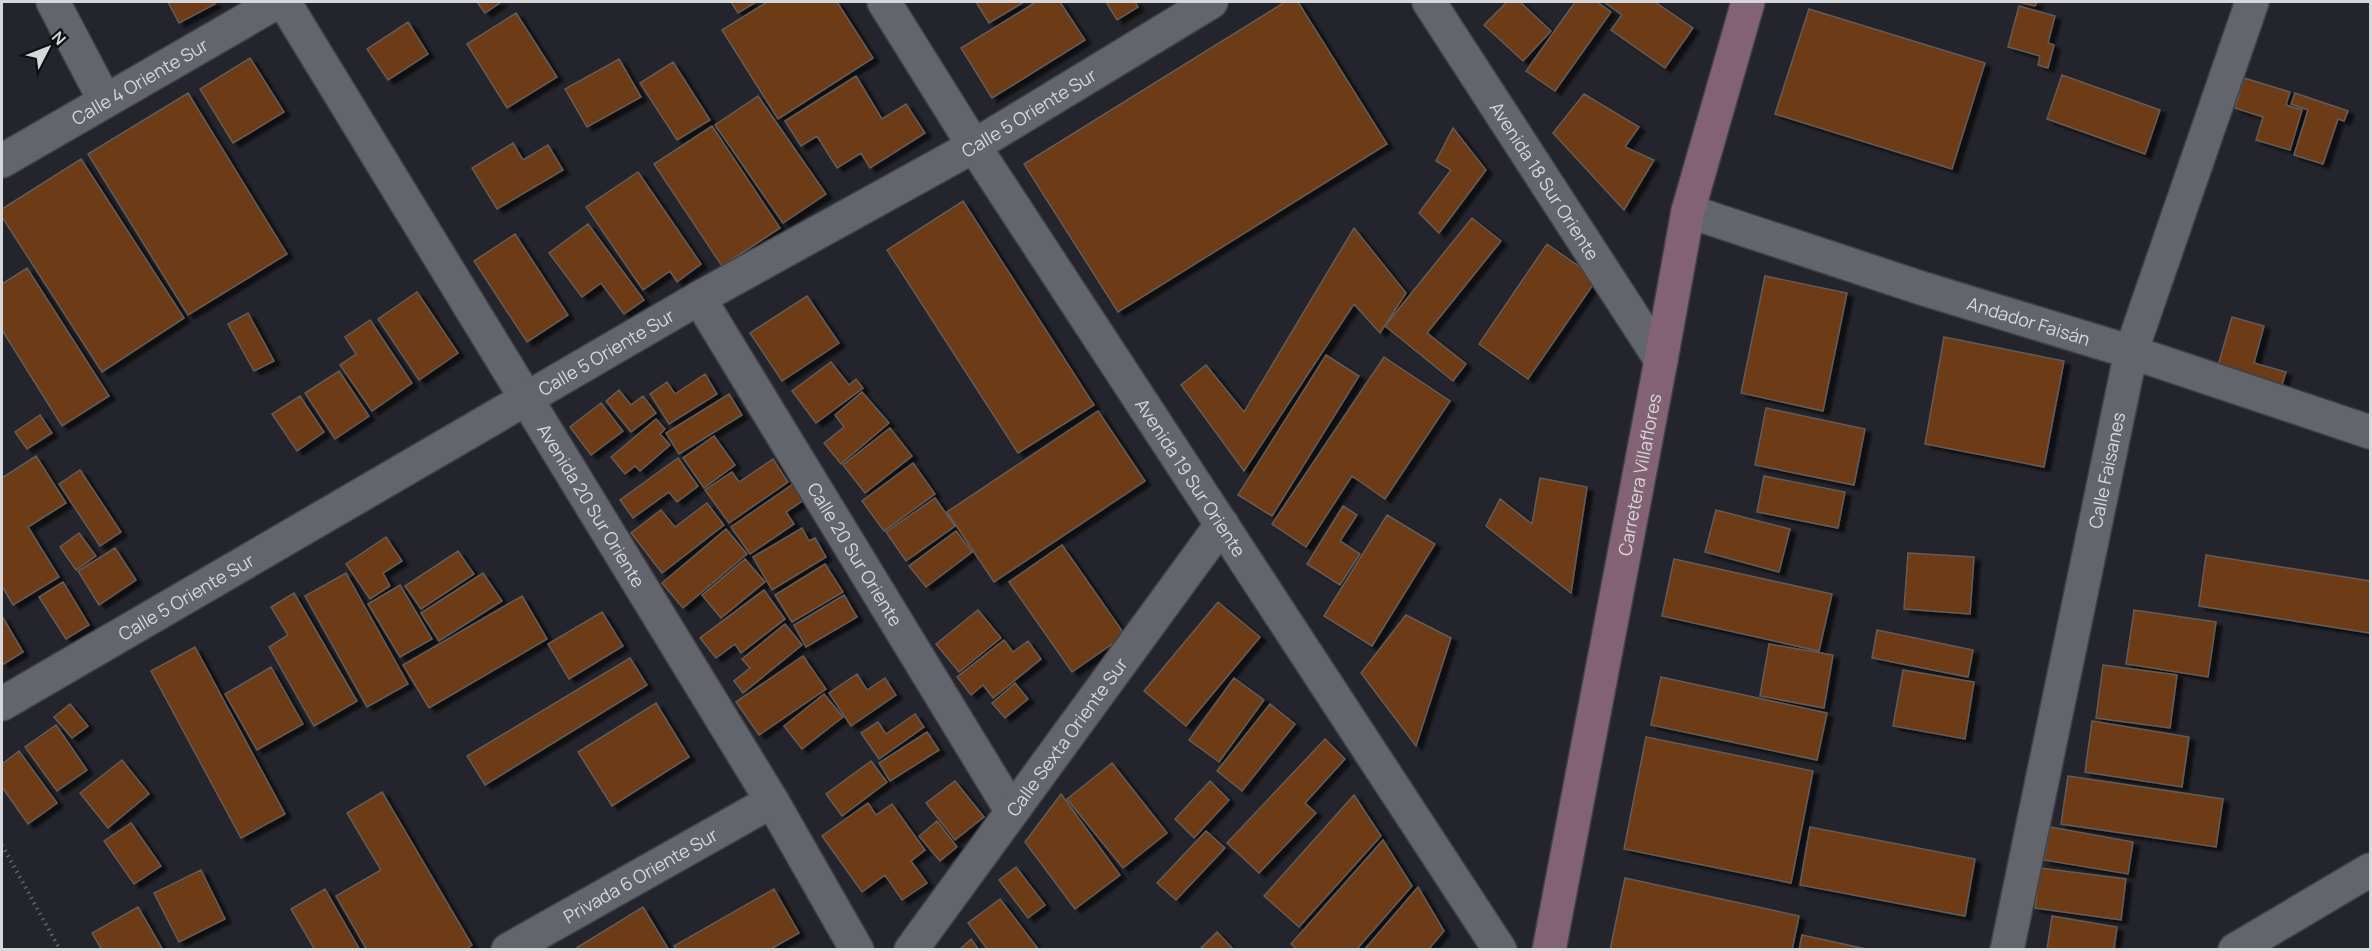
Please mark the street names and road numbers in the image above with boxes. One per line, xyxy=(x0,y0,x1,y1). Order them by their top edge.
street label: Calle 4 Oriente Sur xyxy=(67,32,213,130)
street label: Calle 5 Oriente Sur xyxy=(957,62,1101,163)
street label: Avenida 18 Sur Oriente xyxy=(1485,97,1605,264)
street label: Andador Faisán xyxy=(1964,291,2093,351)
street label: Calle 5 Oriente Sur xyxy=(534,303,679,401)
street label: Carretera Villaflores xyxy=(1612,391,1666,558)
street label: Avenida 19 Sur Oriente xyxy=(1130,394,1252,561)
street label: Calle Faisanes xyxy=(2083,410,2130,531)
street label: Avenida 20 Sur Oriente xyxy=(532,419,651,592)
street label: Calle 20 Sur Oriente xyxy=(802,478,908,631)
street label: Calle 5 Oriente Sur xyxy=(114,548,259,646)
street label: Calle Sexta Oriente Sur xyxy=(1001,652,1133,821)
street label: Privada 6 Oriente Sur xyxy=(559,822,722,928)

